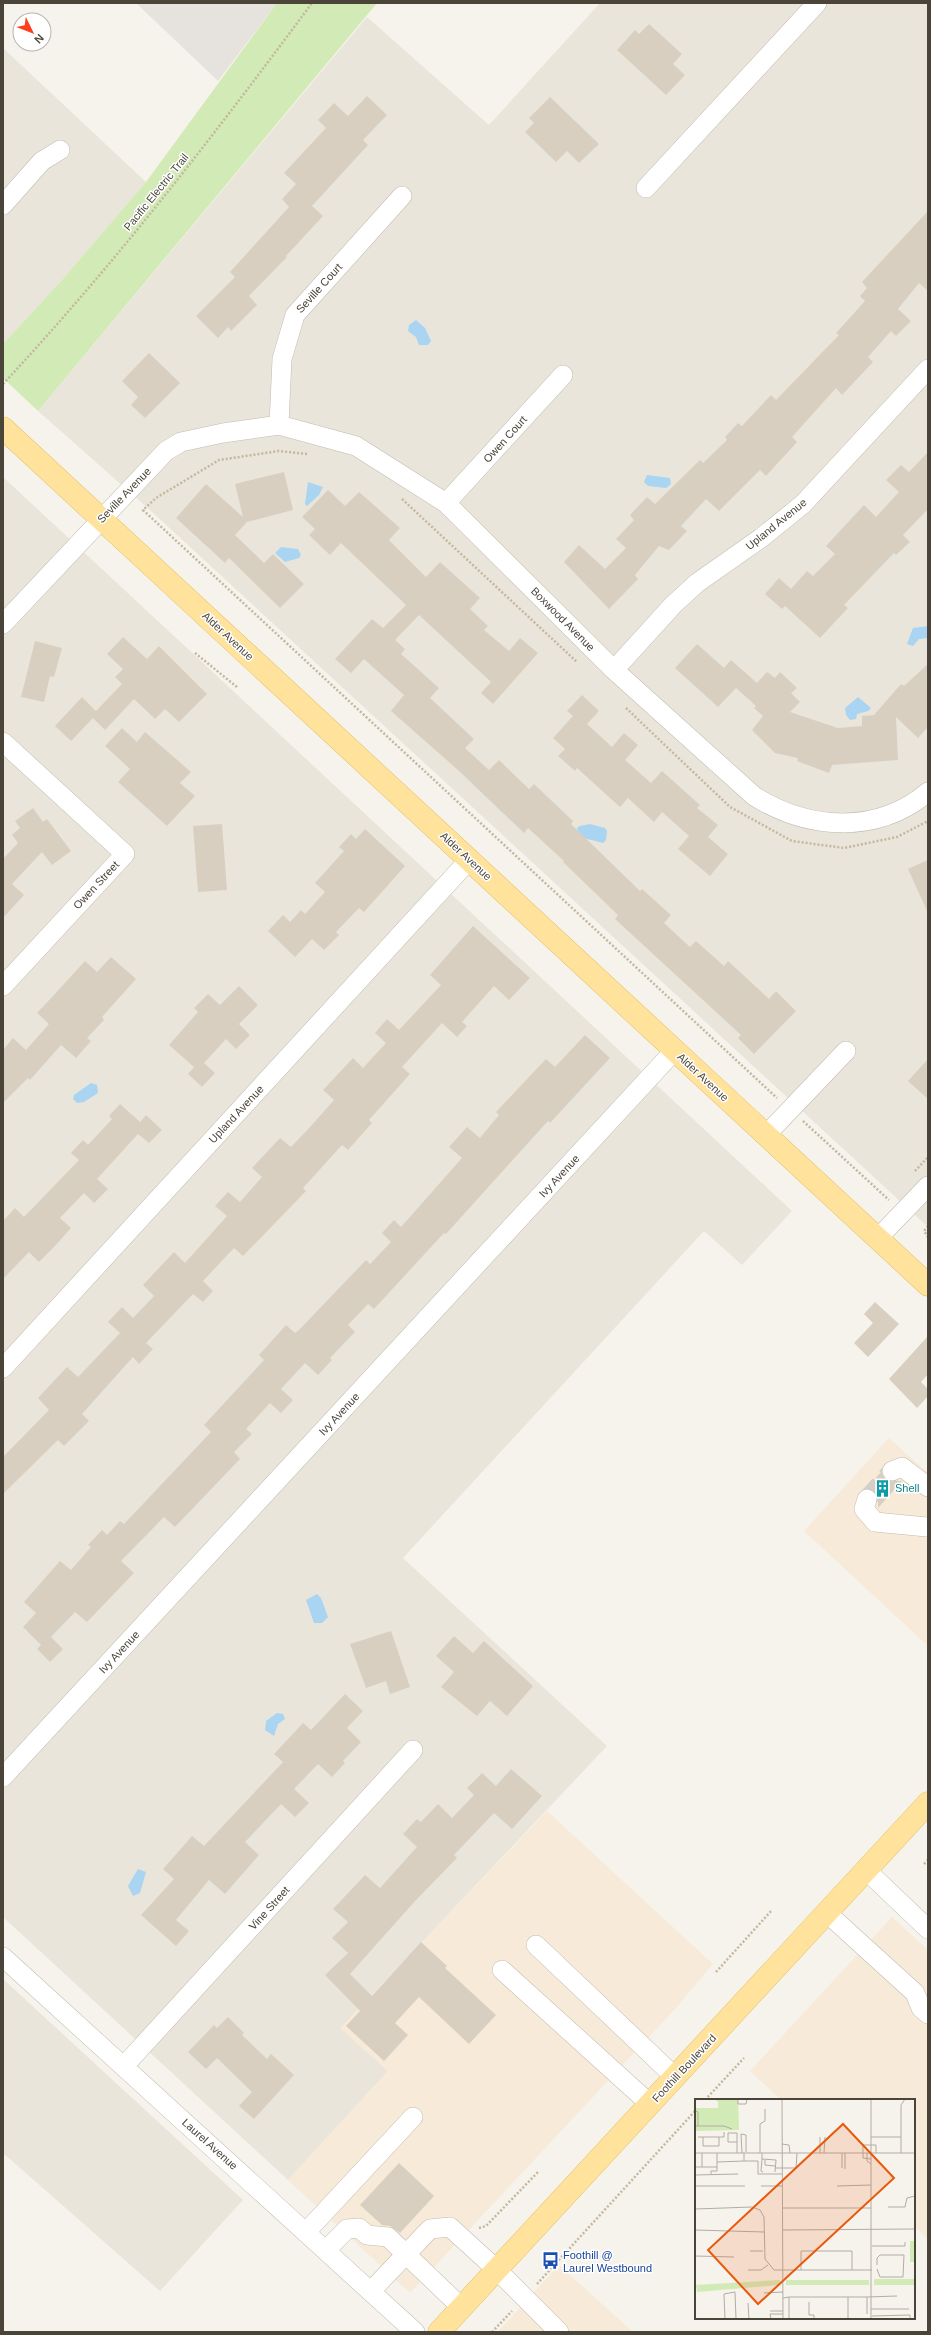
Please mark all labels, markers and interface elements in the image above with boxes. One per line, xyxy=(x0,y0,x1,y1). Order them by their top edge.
north arrow xyxy=(12,12,52,52)
text: N xyxy=(32,32,46,46)
street label: Pacific Electric Trail xyxy=(121,151,191,233)
street label: Seville Court xyxy=(294,261,344,315)
street label: Owen Court xyxy=(481,413,529,465)
street label: Seville Avenue xyxy=(95,465,153,525)
street label: Upland Avenue xyxy=(743,496,809,552)
street label: Boxwood Avenue xyxy=(529,585,597,653)
street label: Alder Avenue xyxy=(200,609,256,663)
street label: Alder Avenue xyxy=(438,829,494,883)
street label: Owen Street xyxy=(71,859,121,911)
street label: Alder Avenue xyxy=(675,1050,731,1104)
street label: Upland Avenue xyxy=(206,1083,266,1145)
street label: Ivy Avenue xyxy=(536,1152,582,1200)
street label: Ivy Avenue xyxy=(316,1390,362,1438)
building icon: Shell xyxy=(872,1478,892,1498)
place label: Shell xyxy=(895,1482,919,1494)
street label: Ivy Avenue xyxy=(96,1628,142,1676)
street label: Vine Street xyxy=(246,1884,292,1932)
street label: Foothill Boulevard xyxy=(650,2032,718,2104)
inset map xyxy=(695,2099,915,2319)
street label: Laurel Avenue xyxy=(180,2116,240,2172)
place label: Foothill @ Laurel Westbound xyxy=(563,2249,652,2274)
bus stop icon: Foothill @ Laurel Westbound xyxy=(540,2251,560,2271)

